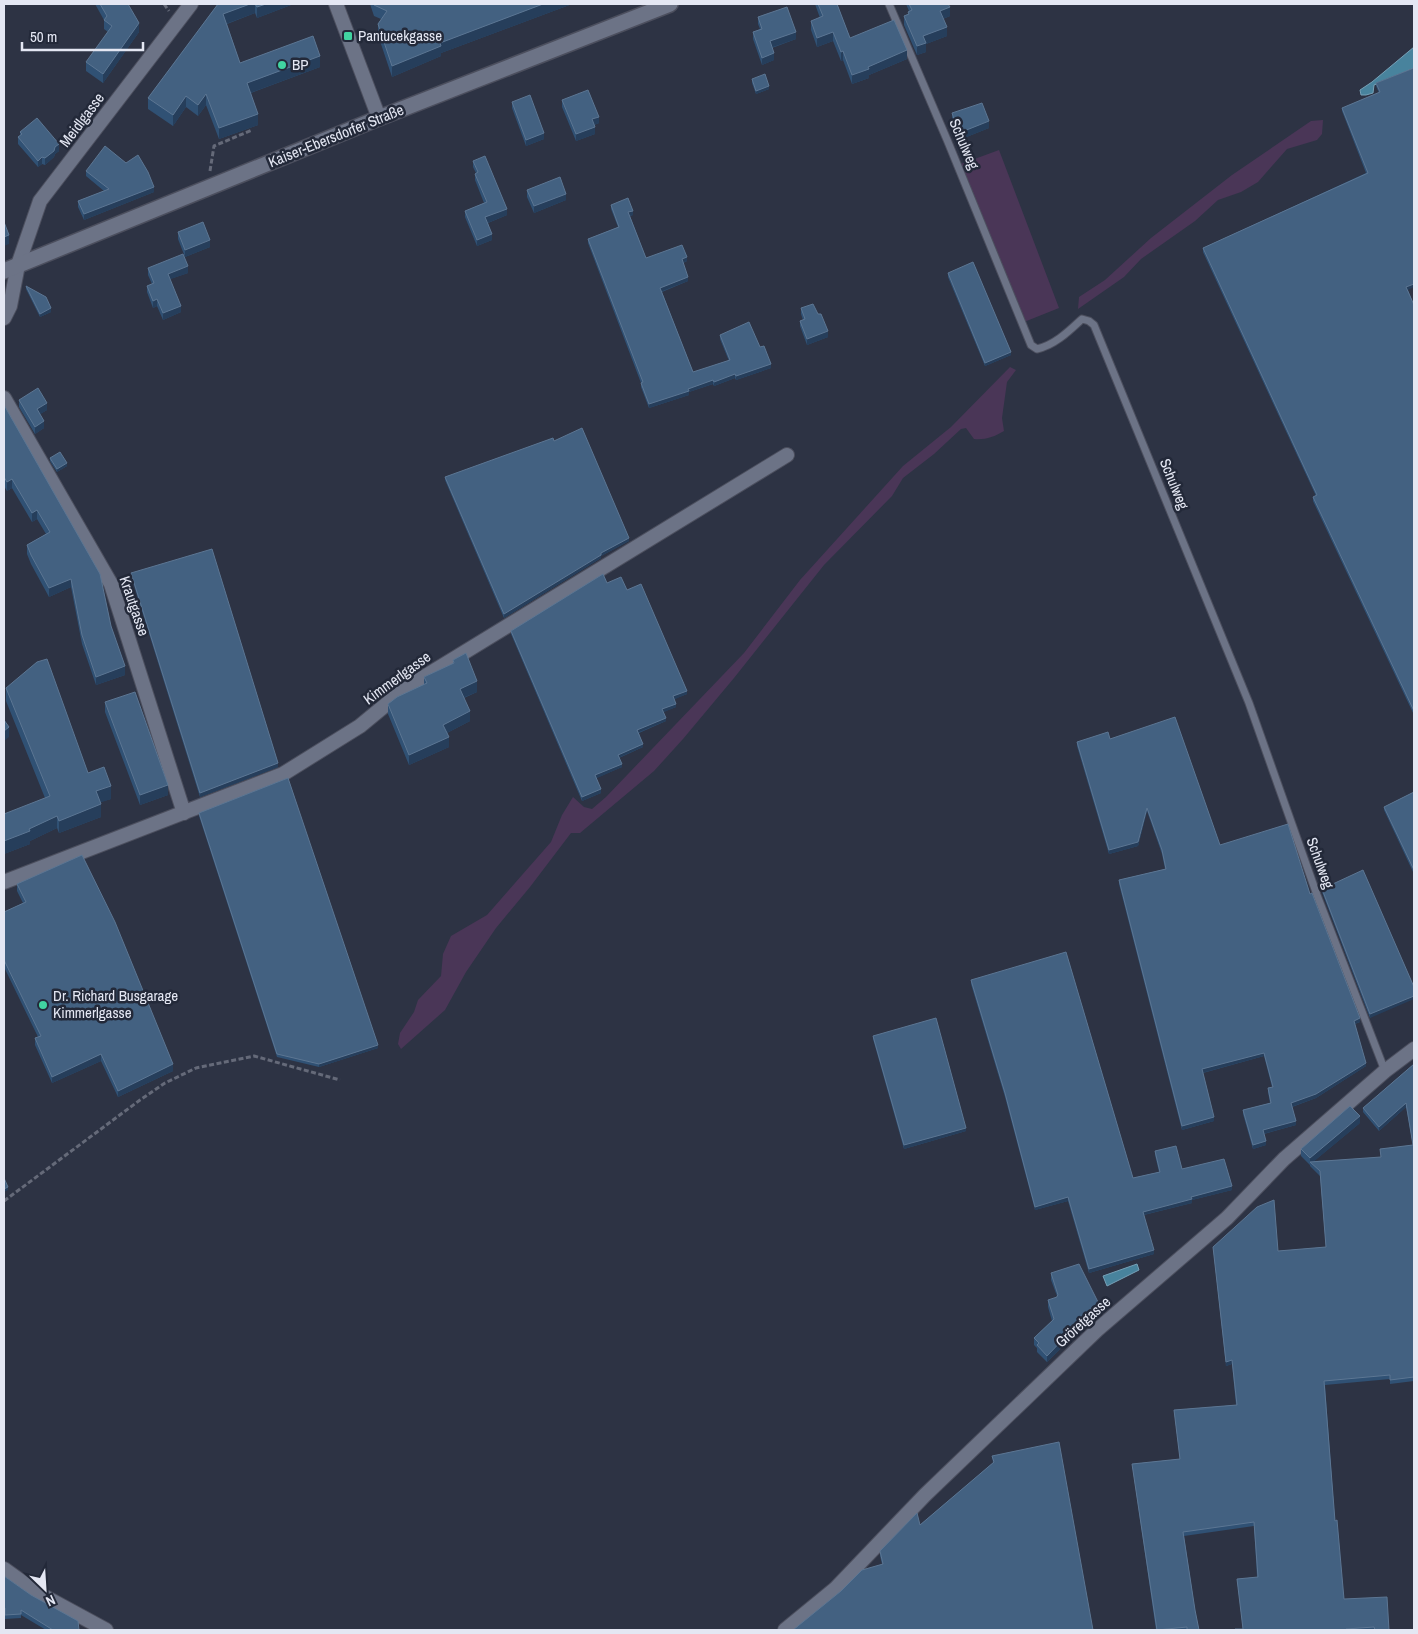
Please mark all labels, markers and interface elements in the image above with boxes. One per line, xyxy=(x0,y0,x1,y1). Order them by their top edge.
scale bar xyxy=(22,20,144,52)
place label: Pantucekgasse xyxy=(358,25,442,46)
text: 50 m xyxy=(30,26,57,47)
marker: Pantucekgasse xyxy=(342,30,354,42)
place label: BP xyxy=(292,54,308,75)
marker: BP xyxy=(276,59,288,71)
street label: Meidlgasse xyxy=(54,88,109,151)
street label: Kaiser-Ebersdorfer Straße xyxy=(265,99,407,172)
street label: Schulweg xyxy=(944,115,985,173)
street label: Schulweg xyxy=(1155,455,1194,513)
street label: Krautgasse xyxy=(114,573,155,639)
street label: Kimmerlgasse xyxy=(359,646,435,709)
street label: Schulweg xyxy=(1301,834,1340,892)
place label: Dr. Richard Busgarage Kimmerlgasse xyxy=(53,985,178,1023)
marker: Dr. Richard Busgarage Kimmerlgasse xyxy=(37,999,49,1011)
street label: Gröretgasse xyxy=(1050,1291,1115,1352)
north arrow xyxy=(20,1564,70,1614)
text: N xyxy=(43,1591,58,1611)

